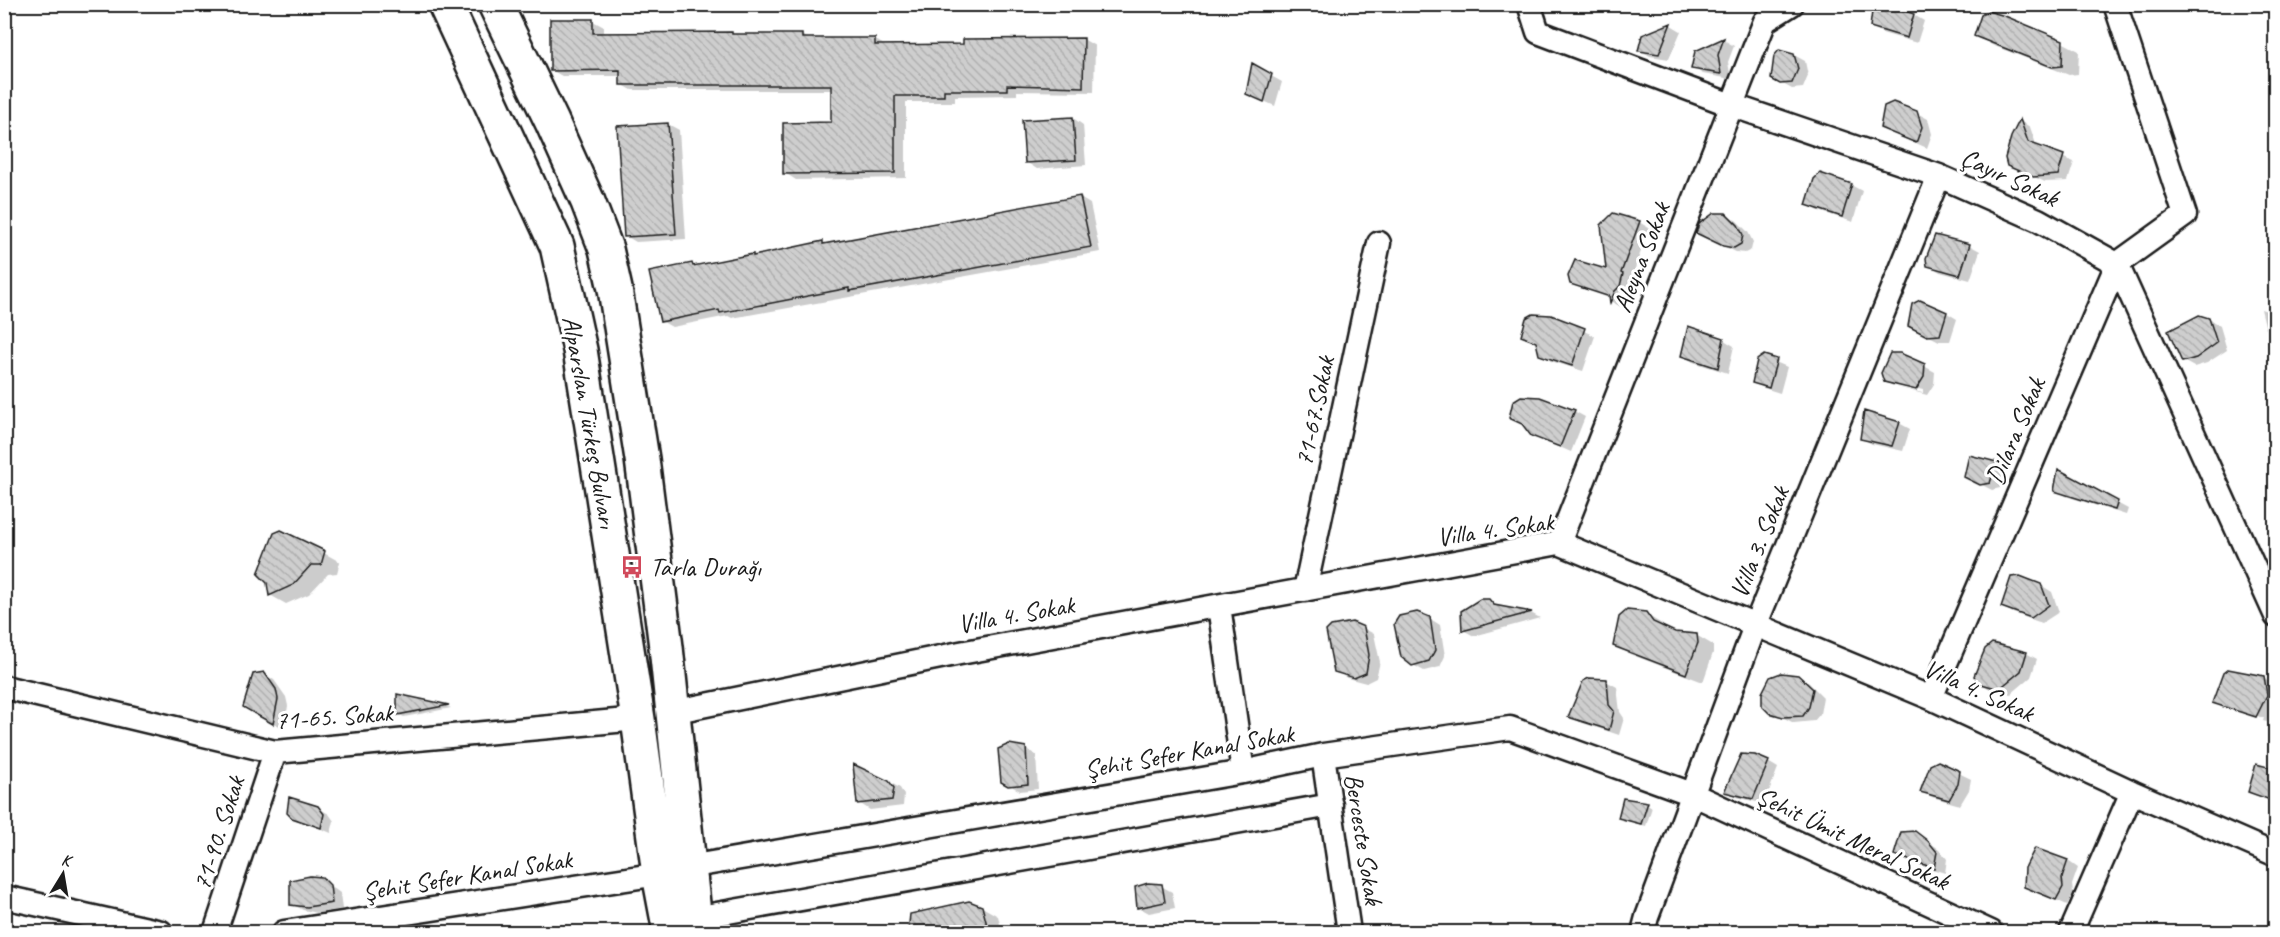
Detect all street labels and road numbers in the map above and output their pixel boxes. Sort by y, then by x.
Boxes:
street label: Çayır Sokak [1956,141,2066,215]
street label: Aleyna Sokak [1605,196,1678,317]
street label: Alparslan Türkeş Bulvarı [555,313,625,532]
street label: 71-67.Sokak [1287,352,1343,469]
street label: Dilara Sokak [1978,371,2054,489]
street label: Villa 3. Sokak [1722,480,1797,603]
street label: Villa 4. Sokak [1435,505,1557,554]
street label: Villa 4. Sokak [956,588,1078,641]
street label: Villa 4. Sokak [1919,652,2040,730]
street label: 71-65. Sokak [274,696,395,737]
street label: Şehit Sefer Kanal Sokak [1082,717,1298,786]
street label: 71-90. Sokak [185,771,253,894]
street label: Berceste Sokak [1337,771,1391,909]
street label: Şehit Ümit Meral Sokak [1751,779,1957,899]
street label: Şehit Sefer Kanal Sokak [360,842,576,908]

